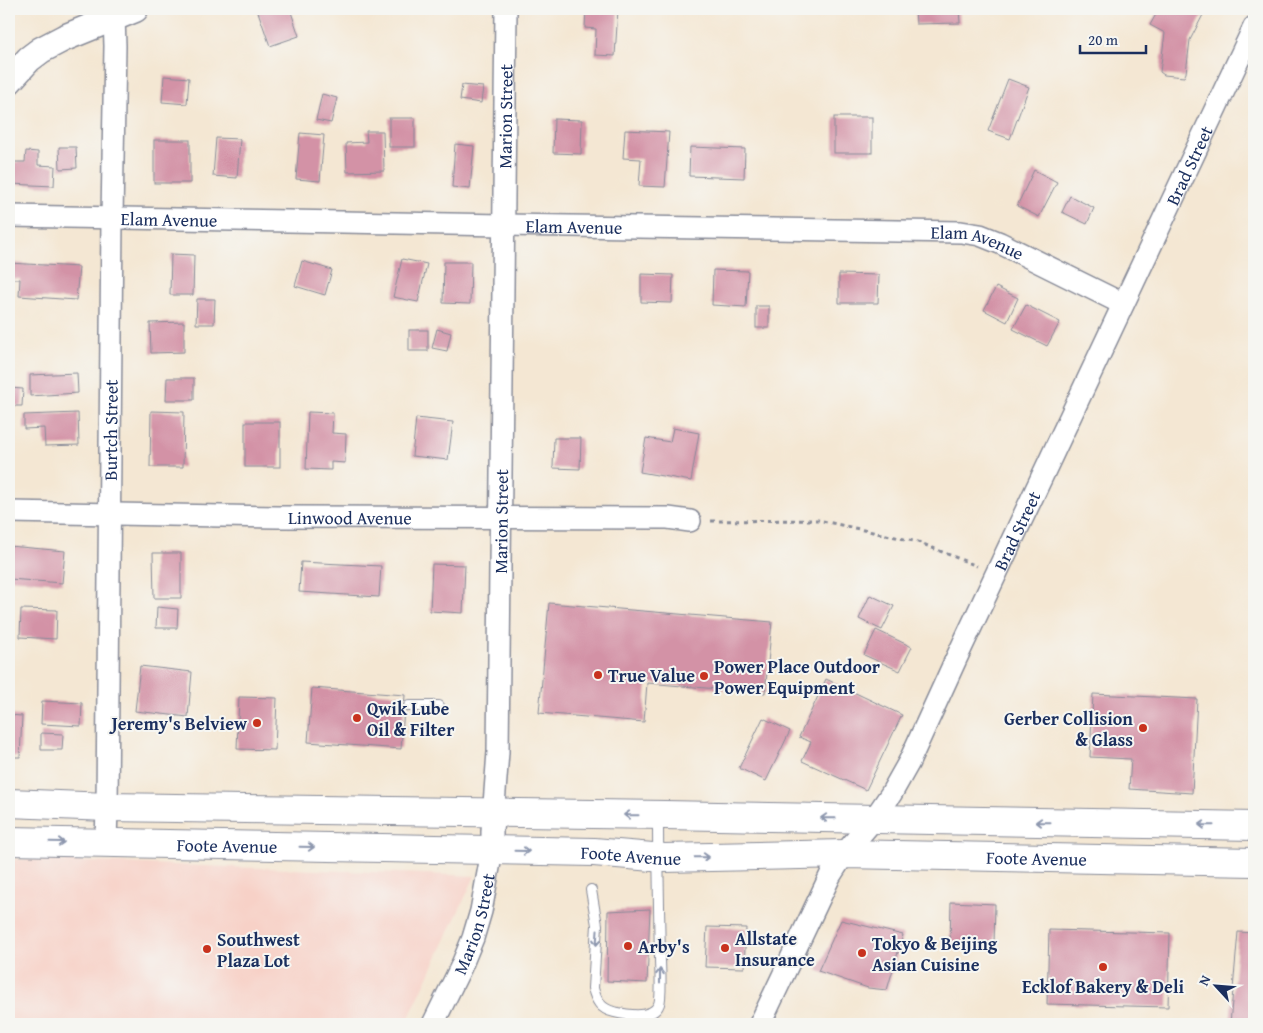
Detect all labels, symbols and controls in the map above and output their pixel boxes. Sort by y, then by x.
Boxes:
scale bar [1080,22,1147,54]
text: 20 m [1088,29,1119,50]
street label: Marion Street [491,63,519,169]
street label: Brad Street [1158,120,1219,209]
street label: Elam Avenue [120,205,218,233]
street label: Elam Avenue [525,212,622,240]
street label: Elam Avenue [930,218,1029,266]
street label: Burtch Street [96,379,124,481]
street label: Marion Street [486,468,515,574]
street label: Brad Street [986,486,1047,575]
street label: Linwood Avenue [288,504,412,531]
place label: Power Place Outdoor Power Equipment [714,653,881,701]
place label: True Value [608,662,695,689]
marker: True Value [592,669,604,681]
marker: Power Place Outdoor Power Equipment [698,670,710,682]
place label: Qwik Lube Oil & Filter [367,695,455,743]
place label: Gerber Collision & Glass [1004,705,1133,753]
place label: Jeremy's Belview [109,710,247,737]
marker: Qwik Lube Oil & Filter [351,712,363,724]
marker: Jeremy's Belview [251,717,263,729]
marker: Gerber Collision & Glass [1137,722,1149,734]
one-way arrow [623,810,639,819]
one-way arrow [820,813,836,823]
one-way arrow [1035,817,1052,827]
one-way arrow [1198,820,1214,830]
street label: Foote Avenue [176,831,278,860]
one-way arrow [49,837,65,847]
street label: Foote Avenue [580,838,681,872]
one-way arrow [299,842,315,852]
street label: Foote Avenue [986,843,1087,872]
one-way arrow [514,846,530,856]
one-way arrow [694,852,710,862]
street label: Marion Street [446,870,501,978]
place label: Allstate Insurance [735,925,815,973]
place label: Southwest Plaza Lot [217,926,300,974]
one-way arrow [592,929,601,945]
place label: Tokyo & Beijing Asian Cuisine [872,930,998,978]
place label: Arby's [638,933,690,960]
marker: Arby's [622,940,634,952]
marker: Allstate Insurance [719,942,731,954]
marker: Southwest Plaza Lot [201,943,213,955]
marker: Tokyo & Beijing Asian Cuisine [856,947,868,959]
north arrow [1190,960,1240,1010]
marker: Ecklof Bakery & Deli [1097,961,1109,973]
one-way arrow [655,968,665,984]
text: N [1193,971,1216,989]
place label: Ecklof Bakery & Deli [1022,973,1184,1000]

